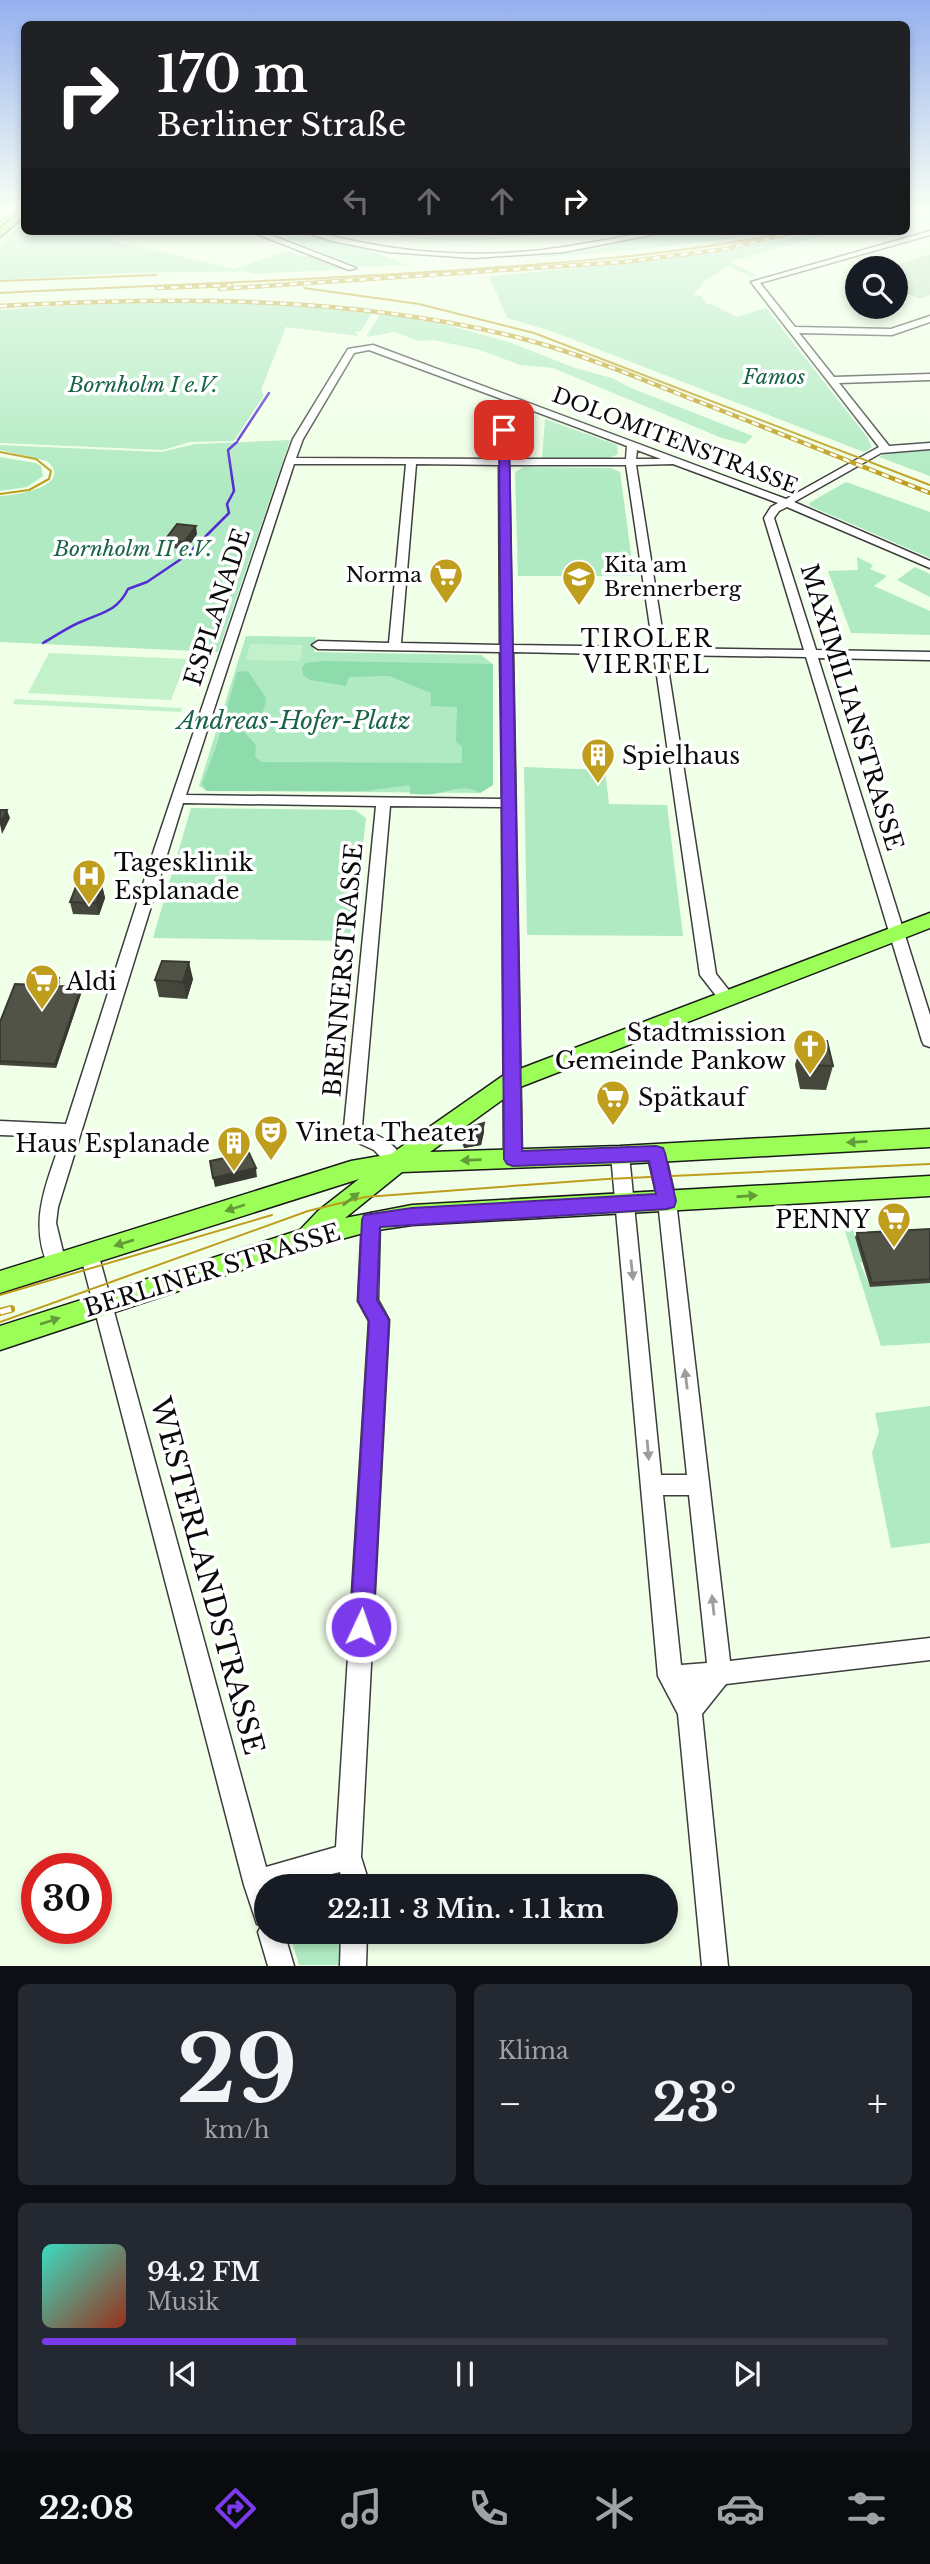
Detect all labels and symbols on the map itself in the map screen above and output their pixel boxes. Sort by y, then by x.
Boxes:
park label: Famos [742,364,805,390]
park label: Bornholm I e.V. [67,372,218,398]
street label: DOLOMITENSTRASSE [549,382,801,500]
pin [474,400,534,460]
street label: ESPLANADE [178,525,256,689]
park label: Bornholm II e.V. [53,536,212,562]
place label: Kita am Brennerberg [604,552,742,602]
supermarket icon: Norma [427,556,465,605]
school or university icon: Kita am Brennerberg [560,558,598,607]
street label: MAXIMILIANSTRASSE [795,560,909,854]
place label: Norma [346,562,422,588]
district label: TIROLER VIERTEL [581,625,713,679]
park label: Andreas-Hofer-Platz [174,706,411,735]
building icon: Spielhaus [579,736,617,785]
place label: Spielhaus [622,741,740,770]
street label: BRENNERSTRASSE [317,842,369,1098]
place label: Tagesklinik Esplanade [114,848,253,905]
hospital icon: Tagesklinik Esplanade [70,857,108,906]
supermarket icon: Aldi [23,962,61,1011]
place label: Aldi [65,967,117,996]
place label: Stadtmission Gemeinde Pankow [555,1018,787,1075]
church icon: Stadtmission Gemeinde Pankow [791,1027,829,1076]
supermarket icon: Spätkauf [594,1078,632,1127]
place label: Spätkauf [638,1083,749,1112]
theatre icon: Vineta Theater [252,1113,290,1162]
place label: Vineta Theater [295,1118,479,1147]
building icon: Haus Esplanade [215,1124,253,1173]
place label: Haus Esplanade [15,1129,210,1158]
one-way arrow [846,1137,868,1148]
one-way arrow [460,1155,482,1166]
one-way arrow [736,1191,758,1202]
one-way arrow [342,1192,360,1207]
supermarket icon: PENNY [875,1200,913,1249]
one-way arrow [224,1203,245,1213]
place label: PENNY [775,1205,870,1234]
street label: BERLINER STRASSE [80,1217,344,1323]
one-way arrow [113,1238,134,1248]
one-way arrow [626,1259,637,1281]
one-way arrow [40,1315,61,1326]
one-way arrow [681,1368,692,1390]
street label: WESTERLANDSTRASSE [142,1393,272,1758]
one-way arrow [643,1439,654,1461]
position arrow [324,1590,398,1664]
one-way arrow [707,1594,718,1616]
speed limit sign: 30 [21,1853,112,1944]

